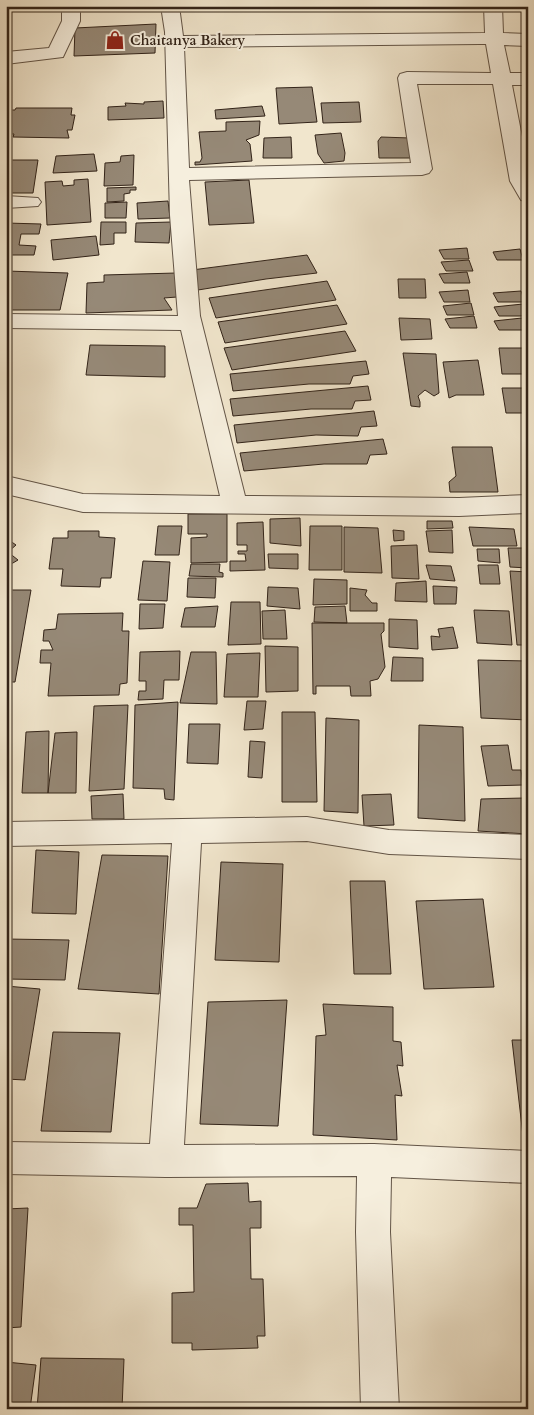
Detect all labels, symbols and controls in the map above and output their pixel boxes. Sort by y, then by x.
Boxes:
shop icon: Chaitanya Bakery [104,29,126,51]
place label: Chaitanya Bakery [130,31,245,50]

